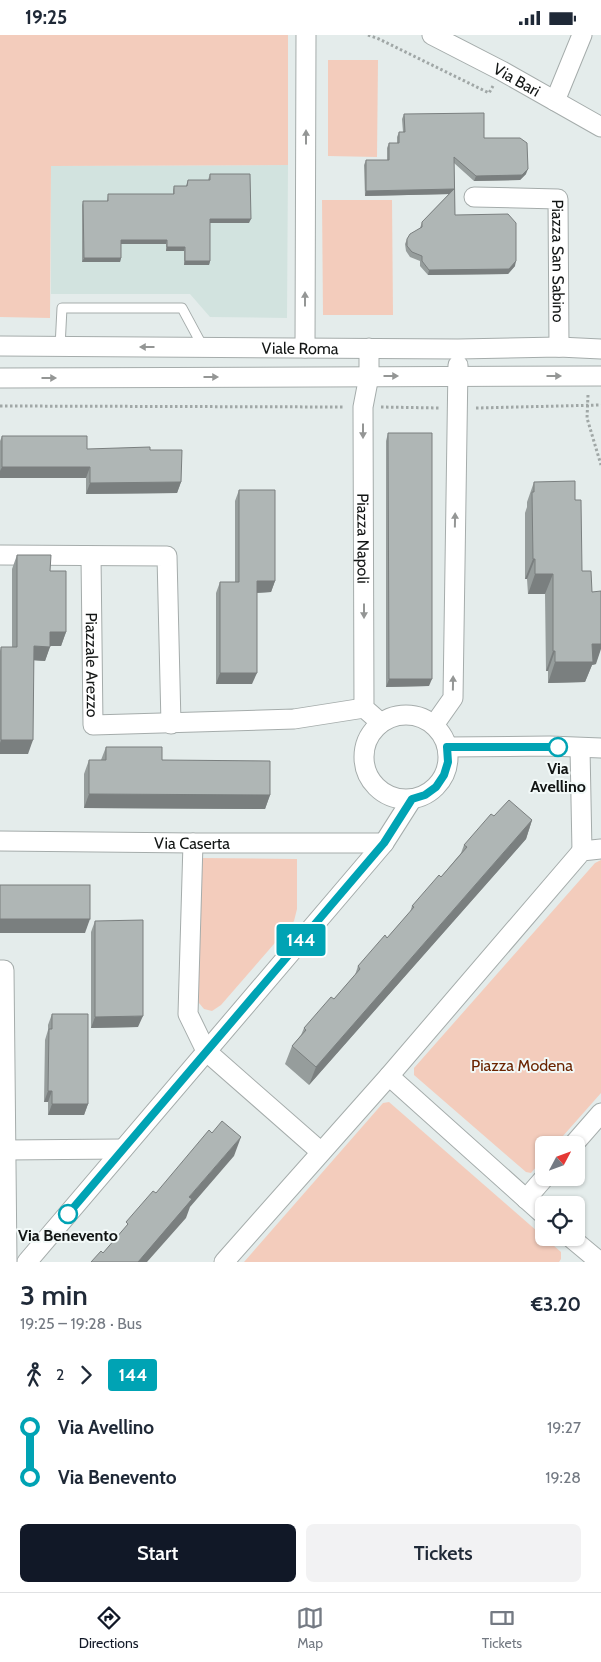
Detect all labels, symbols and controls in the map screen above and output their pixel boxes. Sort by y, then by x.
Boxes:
text: 19:25 [25,6,67,29]
street label: Via Bari [490,59,544,101]
one-way arrow [302,128,310,144]
street label: Piazza San Sabino [548,199,568,323]
one-way arrow [301,291,309,307]
street label: Viale Roma [261,339,339,358]
one-way arrow [138,343,154,351]
one-way arrow [383,372,399,380]
one-way arrow [546,372,562,380]
one-way arrow [203,373,219,381]
one-way arrow [41,374,57,382]
one-way arrow [359,424,367,440]
street label: Piazza Napoli [353,493,373,584]
one-way arrow [452,512,460,528]
one-way arrow [360,604,368,620]
street label: Piazzale Arezzo [82,612,102,718]
one-way arrow [449,674,457,690]
marker: Via Avellino [548,737,568,757]
place label: Via Avellino [530,759,586,796]
street label: Via Caserta [154,834,230,853]
line badge: 144 [272,924,330,956]
text: 144 [287,929,316,951]
park label: Piazza Modena [471,1056,573,1075]
north arrow [535,1136,585,1186]
map controls [535,1136,585,1246]
button: locate [535,1196,585,1246]
marker: Via Benevento [58,1204,78,1224]
place label: Via Benevento [18,1226,118,1245]
text: 3 min [20,1278,88,1312]
text: €3.20 [531,1293,581,1316]
text: 19:25 – 19:28 · Bus [20,1314,142,1333]
icon: walk [20,1361,48,1389]
icon: forward [72,1361,100,1389]
text: 144 [118,1364,147,1386]
text: 2 [56,1365,64,1384]
text: Via Avellino [58,1416,154,1439]
text: 19:27 [547,1418,581,1437]
text: Via Benevento [58,1466,177,1489]
text: 19:28 [545,1468,581,1487]
button: Start [20,1524,296,1582]
button: Tickets [306,1524,581,1582]
tab: Directions [79,1604,139,1652]
tab: Map [296,1604,324,1652]
tab: Tickets [482,1604,522,1652]

